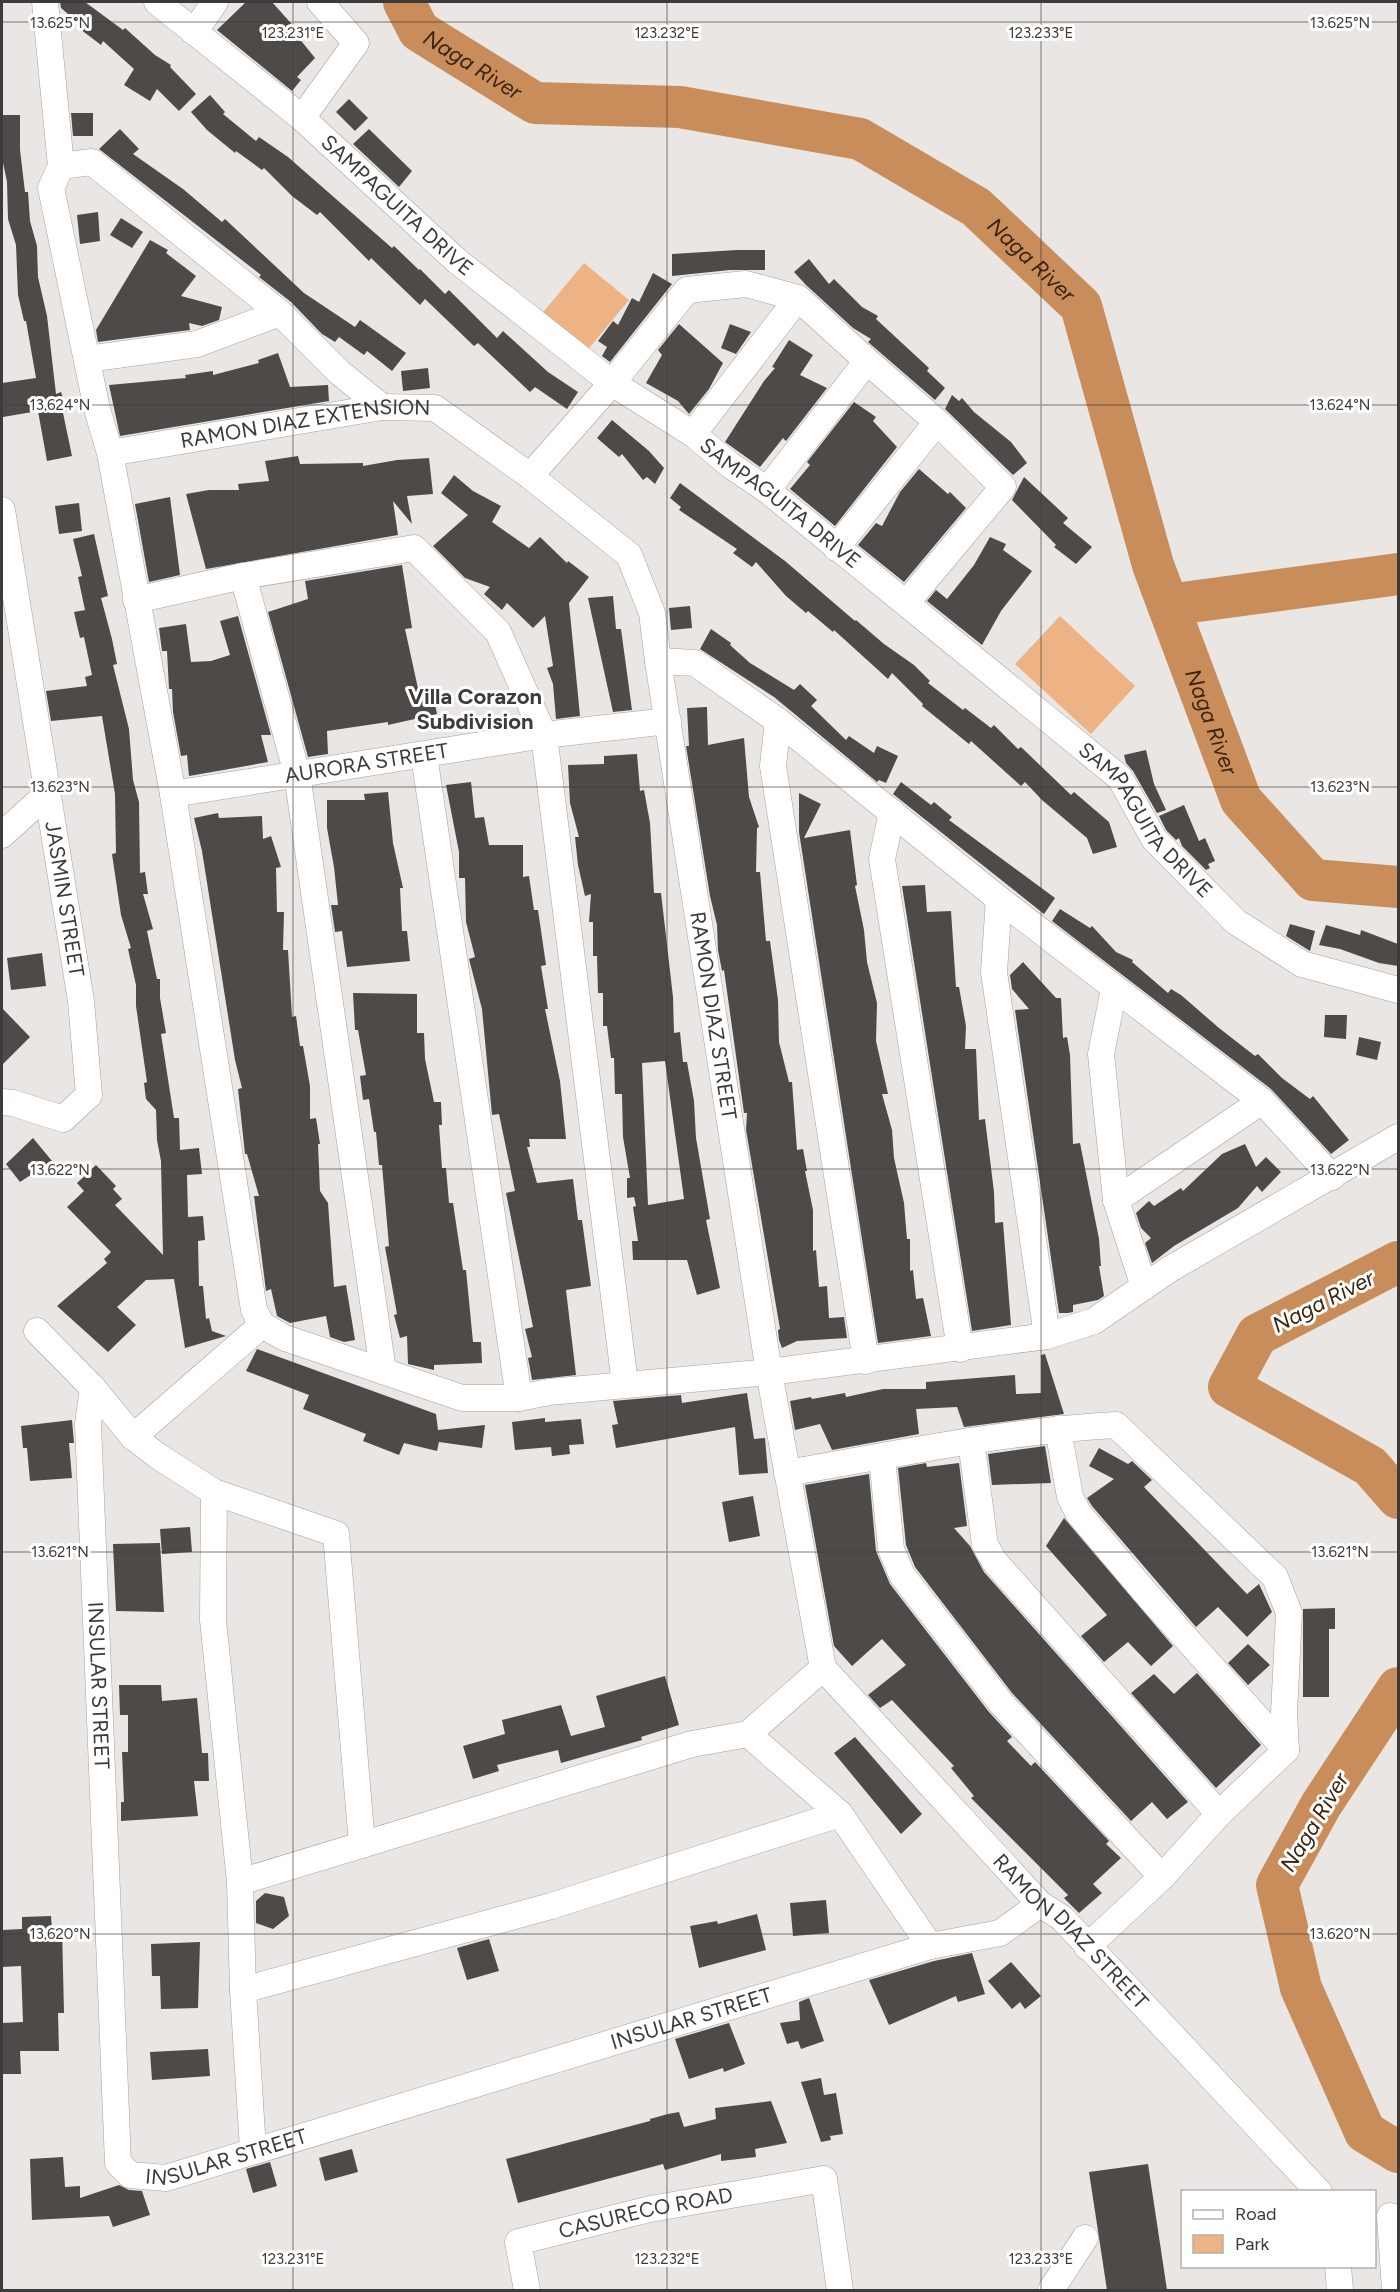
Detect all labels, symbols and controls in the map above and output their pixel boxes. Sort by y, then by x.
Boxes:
text: 13.625°N [30,14,90,32]
text: 13.625°N [1310,14,1370,32]
text: 123.231°E [261,24,325,42]
water label: Naga River [418,24,528,106]
text: 123.232°E [634,24,700,42]
text: 123.233°E [1009,24,1073,42]
street label: SAMPAGUITA DRIVE [316,129,478,281]
water label: Naga River [982,212,1082,309]
street label: RAMON DIAZ EXTENSION [178,394,431,453]
text: 13.624°N [30,396,90,414]
text: 13.624°N [1310,396,1370,414]
street label: SAMPAGUITA DRIVE [695,432,866,573]
water label: Naga River [1179,665,1244,780]
district label: Villa Corazon Subdivision [408,683,542,735]
street label: AURORA STREET [283,737,450,788]
street label: SAMPAGUITA DRIVE [1074,737,1218,903]
text: 13.623°N [30,778,90,796]
text: 13.623°N [1310,778,1370,796]
street label: JASMIN STREET [40,819,90,979]
street label: RAMON DIAZ STREET [685,910,742,1122]
text: 13.622°N [30,1161,90,1179]
text: 13.622°N [1310,1161,1370,1179]
water label: Naga River [1268,1264,1380,1339]
text: 13.621°N [31,1543,89,1561]
text: 13.621°N [1311,1543,1369,1561]
street label: INSULAR STREET [83,1601,115,1770]
water label: Naga River [1274,1767,1355,1877]
street label: RAMON DIAZ STREET [988,1848,1154,2014]
text: 13.620°N [29,1925,91,1943]
text: 13.620°N [1309,1925,1371,1943]
street label: INSULAR STREET [607,1982,775,2054]
street label: INSULAR STREET [144,2123,310,2190]
street label: CASURECO ROAD [556,2182,735,2243]
legend [1181,2190,1376,2268]
text: Road [1235,2203,1276,2225]
text: Park [1235,2233,1270,2255]
text: 123.231°E [261,2250,325,2268]
text: 123.232°E [634,2250,700,2268]
text: 123.233°E [1009,2250,1073,2268]

